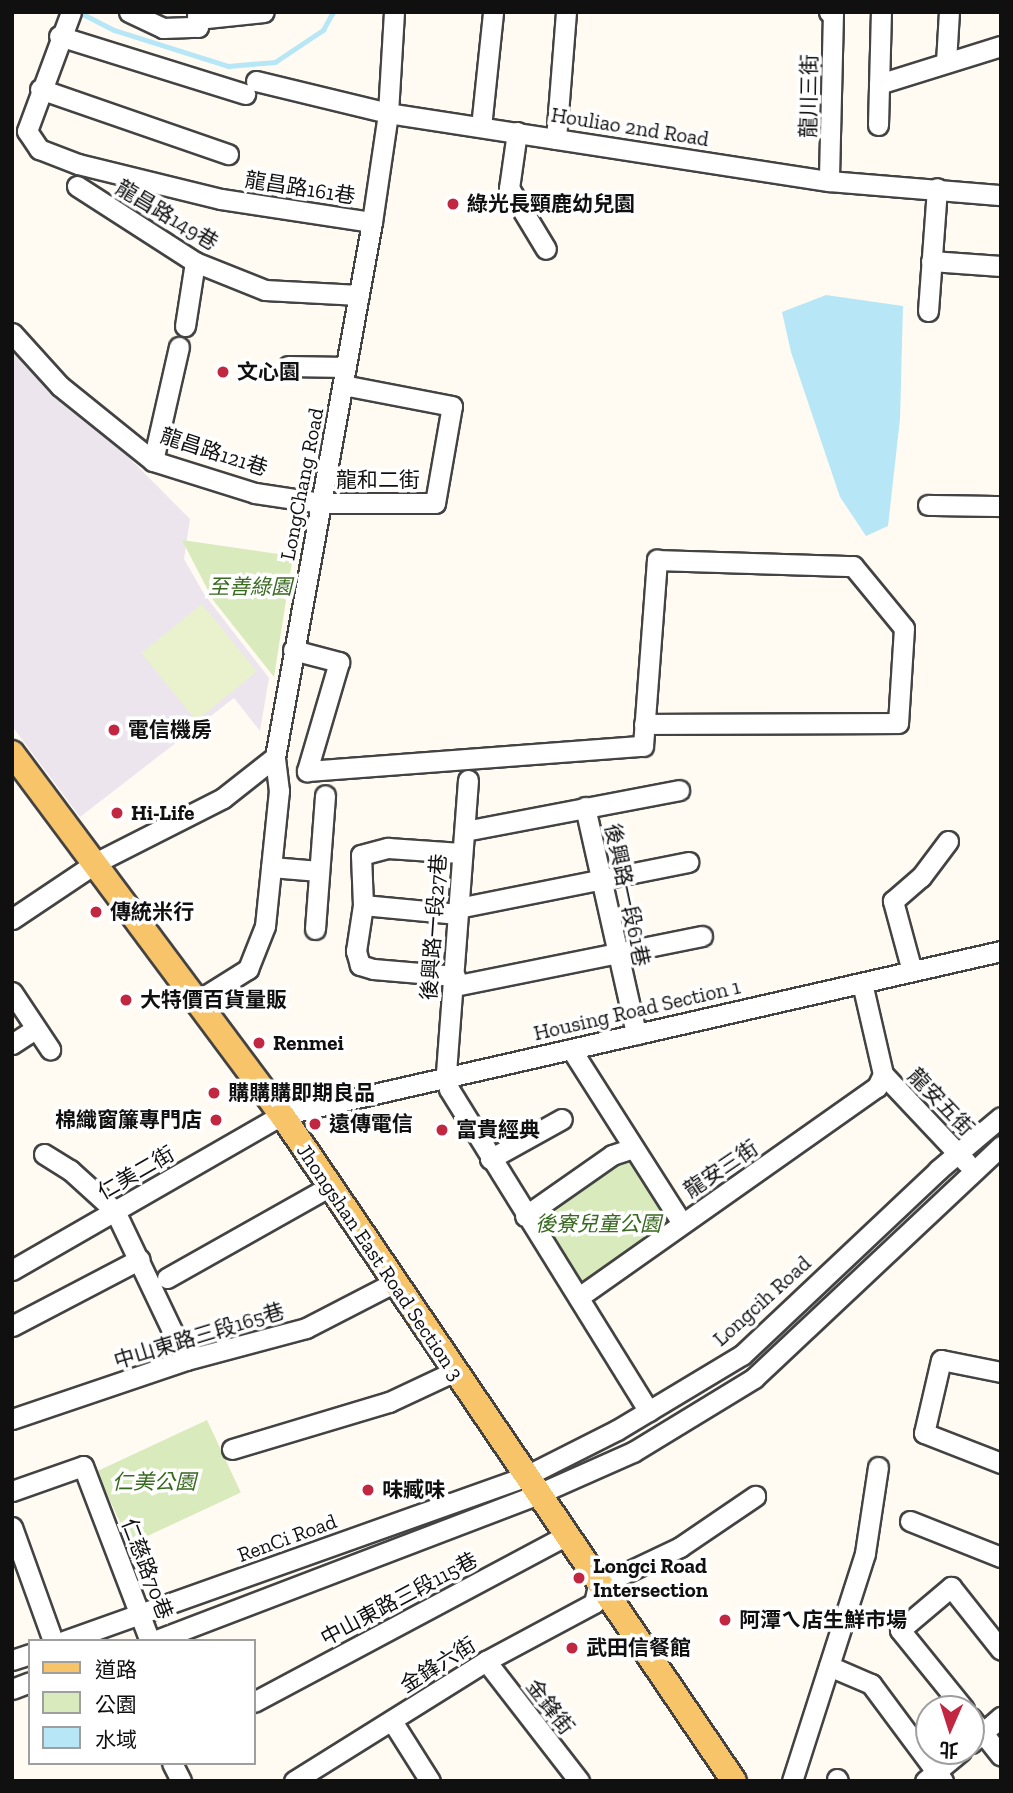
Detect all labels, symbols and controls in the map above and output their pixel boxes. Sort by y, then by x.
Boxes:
street label: 龍川三街 [796,54,822,138]
street label: Houliao 2nd Road [549,102,711,152]
street label: 龍昌路161巷 [243,167,357,209]
street label: 龍昌路149巷 [111,175,223,255]
place label: 綠光長頸鹿幼兒園 [467,191,635,217]
marker: 綠光長頸鹿幼兒園 [445,196,461,212]
place label: 文心園 [237,359,300,385]
marker: 文心園 [215,364,231,380]
street label: LongChang Road [275,406,329,562]
street label: 龍昌路121巷 [157,423,271,481]
street label: 龍和二街 [336,467,420,493]
park label: 至善綠園 [208,574,292,600]
place label: 電信機房 [128,717,212,743]
marker: 電信機房 [106,722,122,738]
place label: Hi-Life [131,800,194,826]
marker: Hi-Life [109,805,125,821]
street label: 後興路一段61巷 [600,821,654,969]
street label: 後興路一段27巷 [416,853,452,1001]
place label: 傳統米行 [110,899,194,925]
marker: 傳統米行 [88,904,104,920]
street label: Housing Road Section 1 [531,974,743,1046]
place label: 大特價百貨量販 [140,987,287,1013]
marker: 大特價百貨量販 [118,992,134,1008]
place label: Renmei [273,1030,344,1056]
marker: Renmei [251,1035,267,1051]
street label: 龍安五街 [903,1063,979,1141]
place label: 購購購即期良品 [228,1080,375,1106]
marker: 購購購即期良品 [206,1085,222,1101]
place label: 棉織窗簾專門店 [55,1107,202,1133]
place label: 遠傳電信 [329,1111,413,1137]
marker: 棉織窗簾專門店 [208,1112,224,1128]
marker: 遠傳電信 [307,1116,323,1132]
place label: 富貴經典 [456,1117,540,1143]
marker: 富貴經典 [434,1122,450,1138]
street label: 龍安三街 [679,1135,763,1203]
street label: Jhongshan East Road Section 3 [291,1139,469,1385]
street label: 仁美二街 [93,1141,179,1205]
park label: 後寮兒童公園 [535,1211,661,1237]
street label: Longcih Road [708,1250,816,1352]
street label: 中山東路三段165巷 [111,1298,287,1374]
park label: 仁美公園 [112,1469,196,1495]
place label: 味臧味 [382,1477,445,1503]
marker: 味臧味 [360,1482,376,1498]
street label: RenCi Road [234,1508,340,1568]
street label: 仁慈路70巷 [116,1515,178,1623]
street label: 中山東路三段115巷 [316,1547,482,1651]
place label: Longci Road Intersection [593,1553,708,1603]
marker: Longci Road Intersection [571,1570,587,1586]
place label: 阿潭ㄟ店生鮮市場 [739,1607,907,1633]
marker: 阿潭ㄟ店生鮮市場 [717,1612,733,1628]
street label: 金鋒六街 [396,1632,480,1698]
place label: 武田信餐館 [586,1635,691,1661]
legend [28,1639,256,1765]
marker: 武田信餐館 [564,1640,580,1656]
text: 道路 [95,1657,137,1682]
street label: 金鋒街 [521,1674,579,1740]
text: 公園 [95,1692,137,1717]
north arrow [915,1695,985,1765]
text: 水域 [95,1727,137,1752]
text: 北 [939,1737,959,1761]

